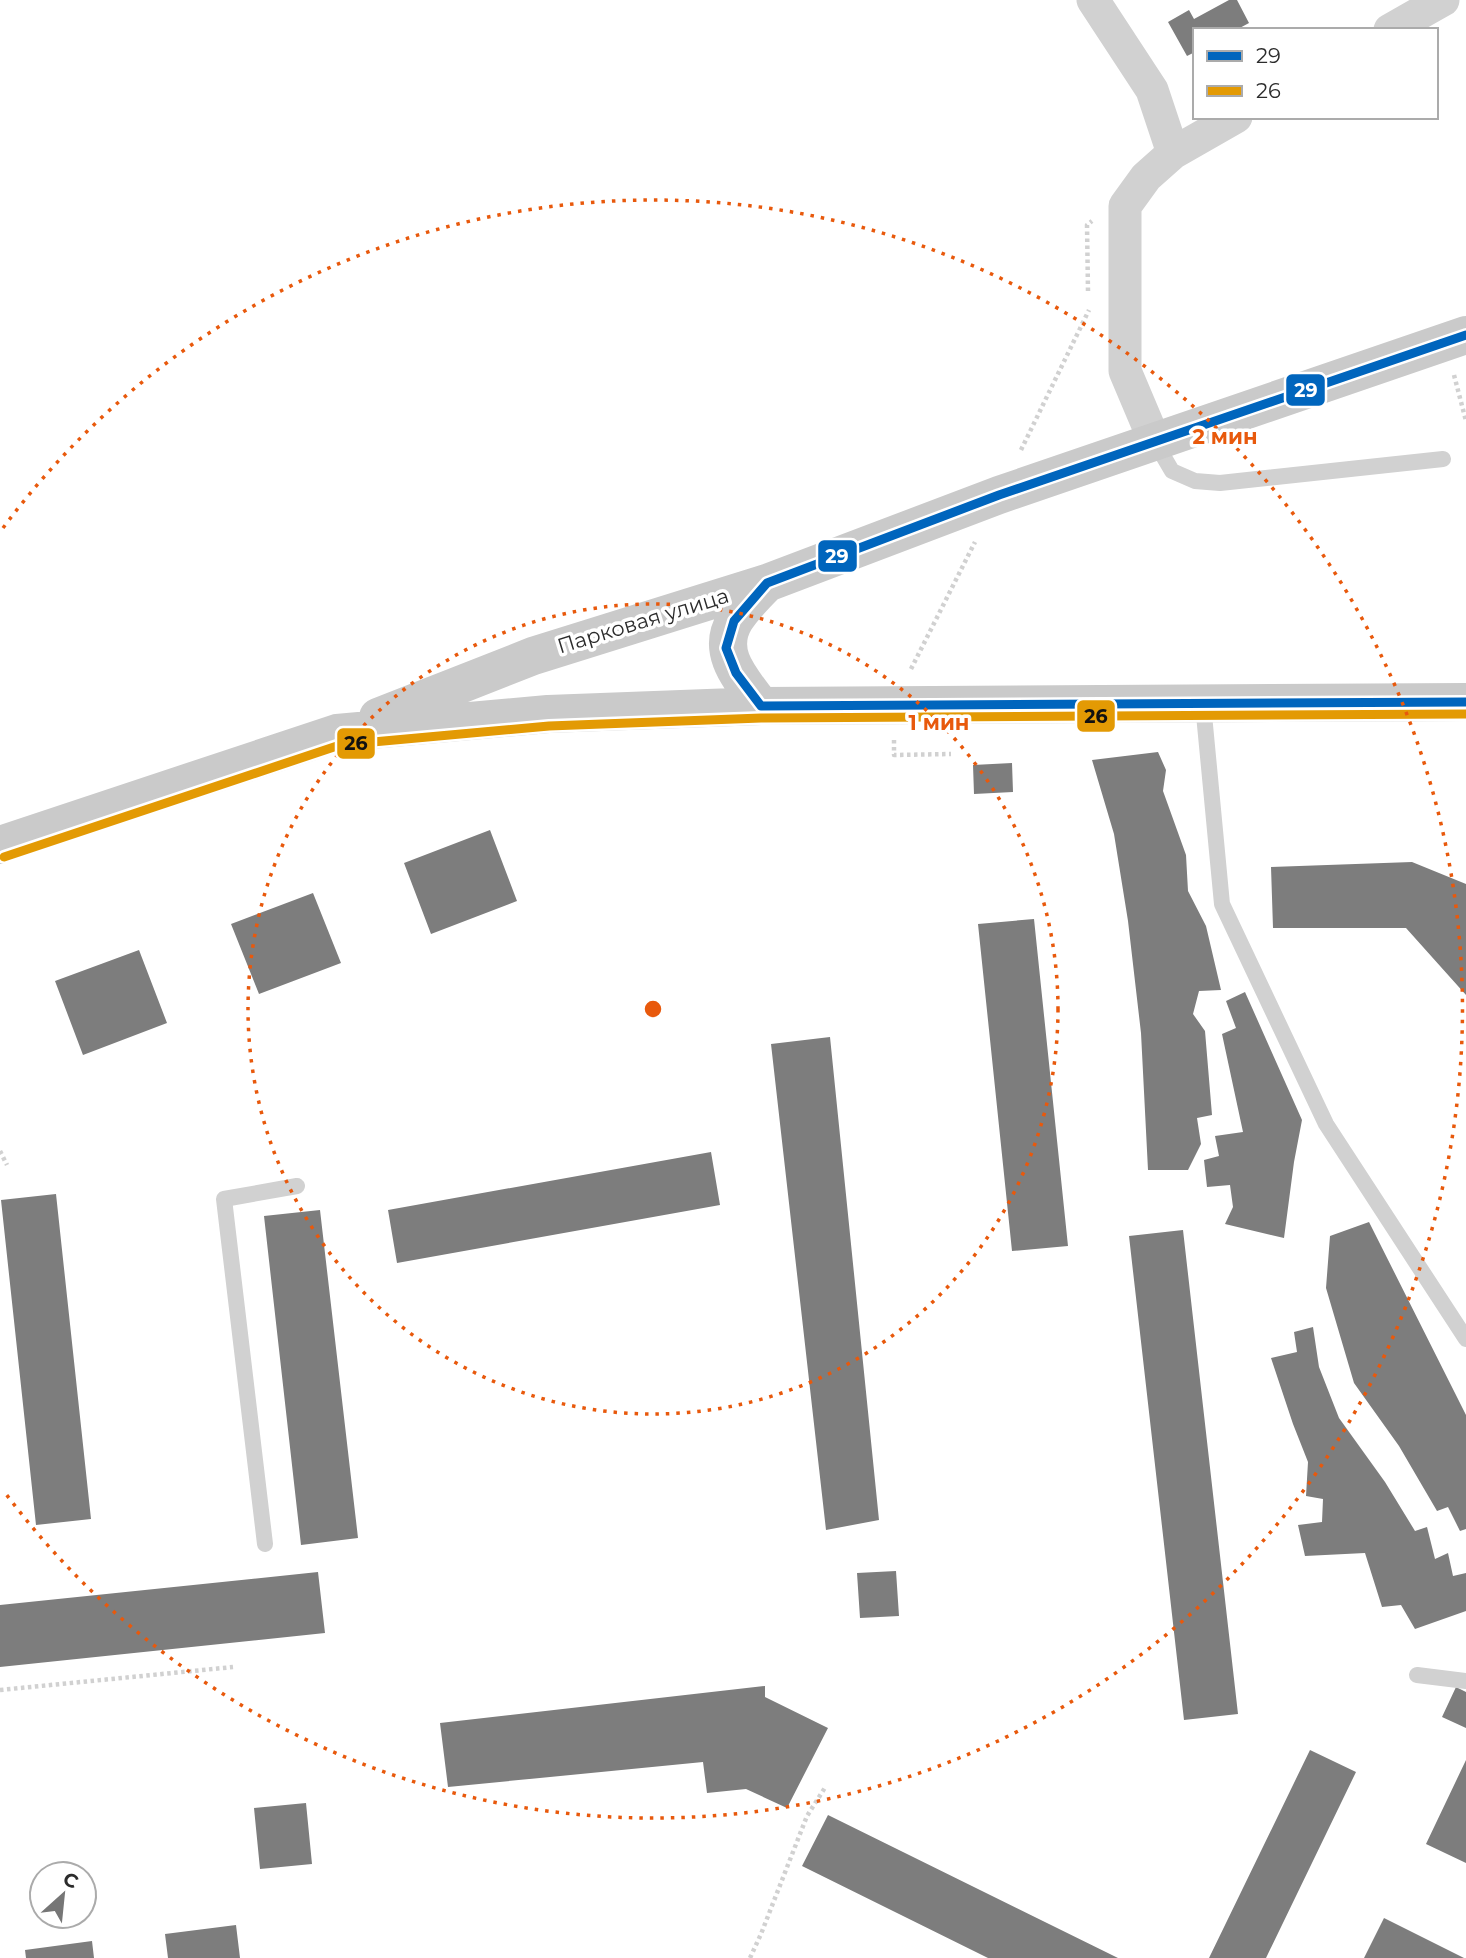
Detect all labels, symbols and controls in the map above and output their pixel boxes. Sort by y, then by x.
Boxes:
legend [1193,28,1438,119]
text: 29 [1256,43,1281,68]
text: 26 [1256,78,1281,103]
line badge: 29 [1285,373,1326,407]
text: 29 [1294,379,1318,402]
text: 2 мин [1193,424,1257,449]
line badge: 29 [817,539,858,573]
text: 29 [825,545,849,568]
street label: Парковая улица [554,583,732,658]
line badge: 26 [1076,699,1116,733]
text: 26 [1084,705,1108,728]
text: 1 мин [909,710,969,735]
line badge: 26 [336,727,376,760]
text: 26 [344,732,368,755]
centre of rings [641,997,665,1021]
north arrow [28,1860,98,1930]
text: С [59,1867,82,1894]

